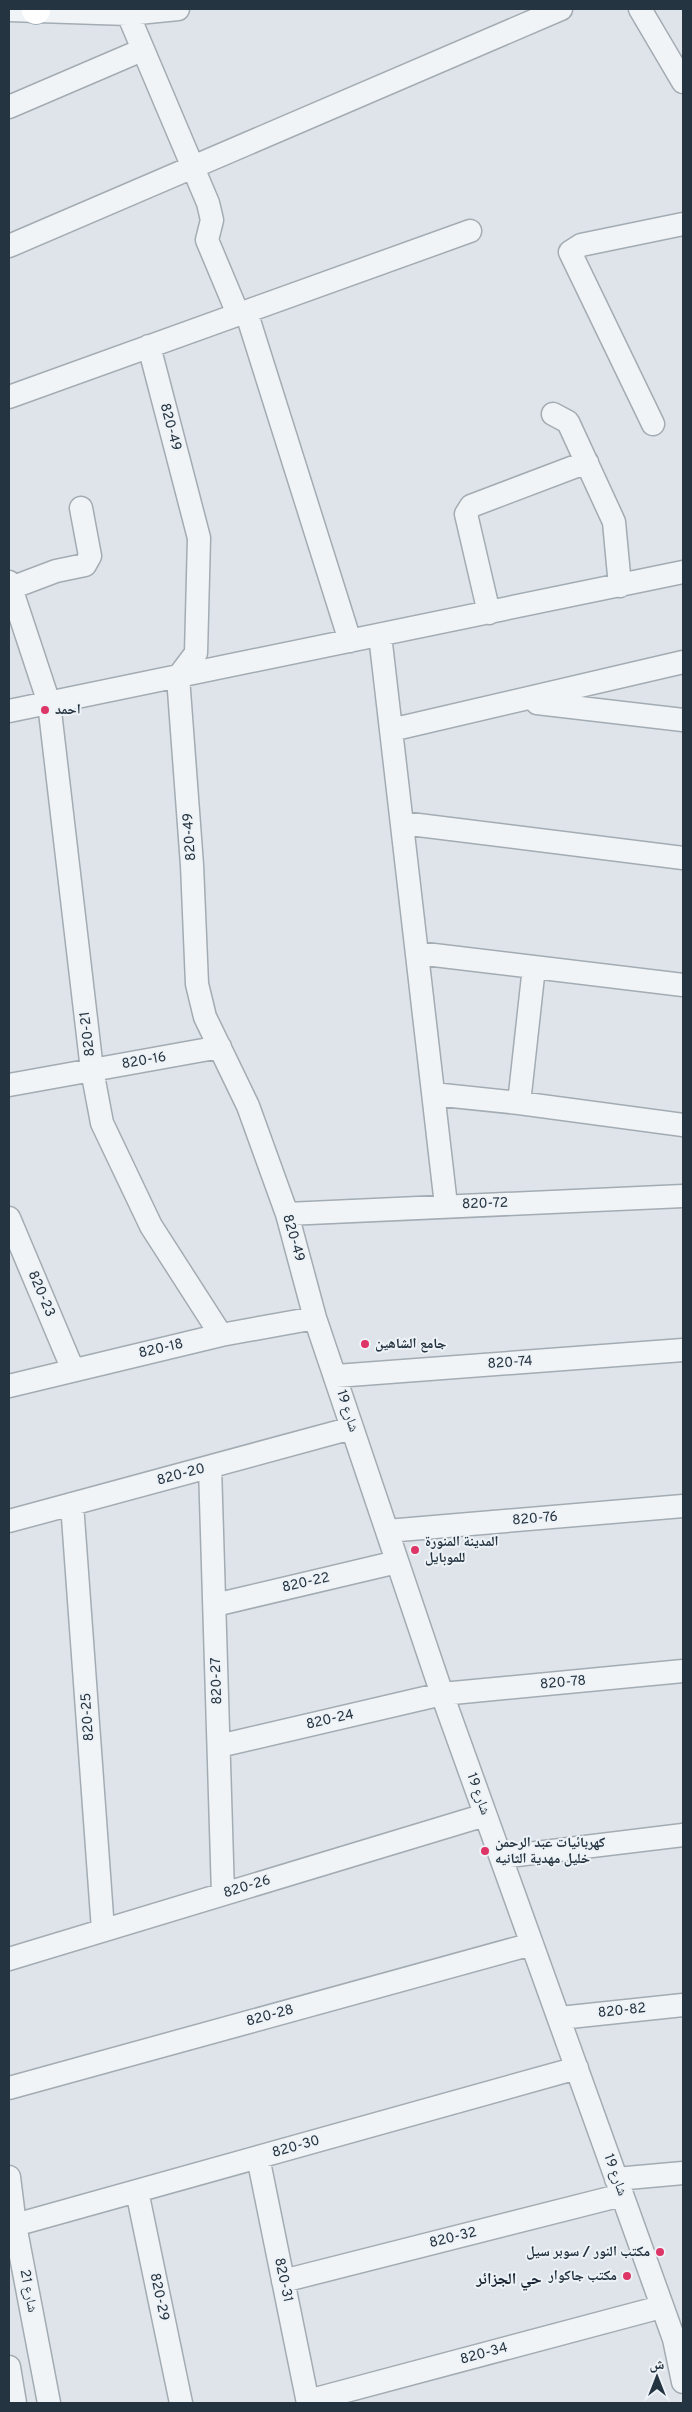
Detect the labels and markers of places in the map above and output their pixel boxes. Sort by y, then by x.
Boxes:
place label: احمد [55,702,81,719]
marker: احمد [39,704,51,716]
place label: جامع الشاهين [375,1336,446,1353]
marker: جامع الشاهين [359,1338,371,1350]
place label: المدينة المنورة للموبايل [425,1534,498,1567]
marker: المدينة المنورة للموبايل [409,1544,421,1556]
place label: كهربائيات عبد الرحمن خليل مهدية الثانيه [495,1835,605,1868]
marker: كهربائيات عبد الرحمن خليل مهدية الثانيه [479,1845,491,1857]
place label: مكتب النور / سوبر سيل [526,2244,650,2261]
marker: مكتب النور / سوبر سيل [654,2246,666,2258]
place label: مكتب جاكوار [547,2268,617,2285]
marker: مكتب جاكوار [621,2270,633,2282]

